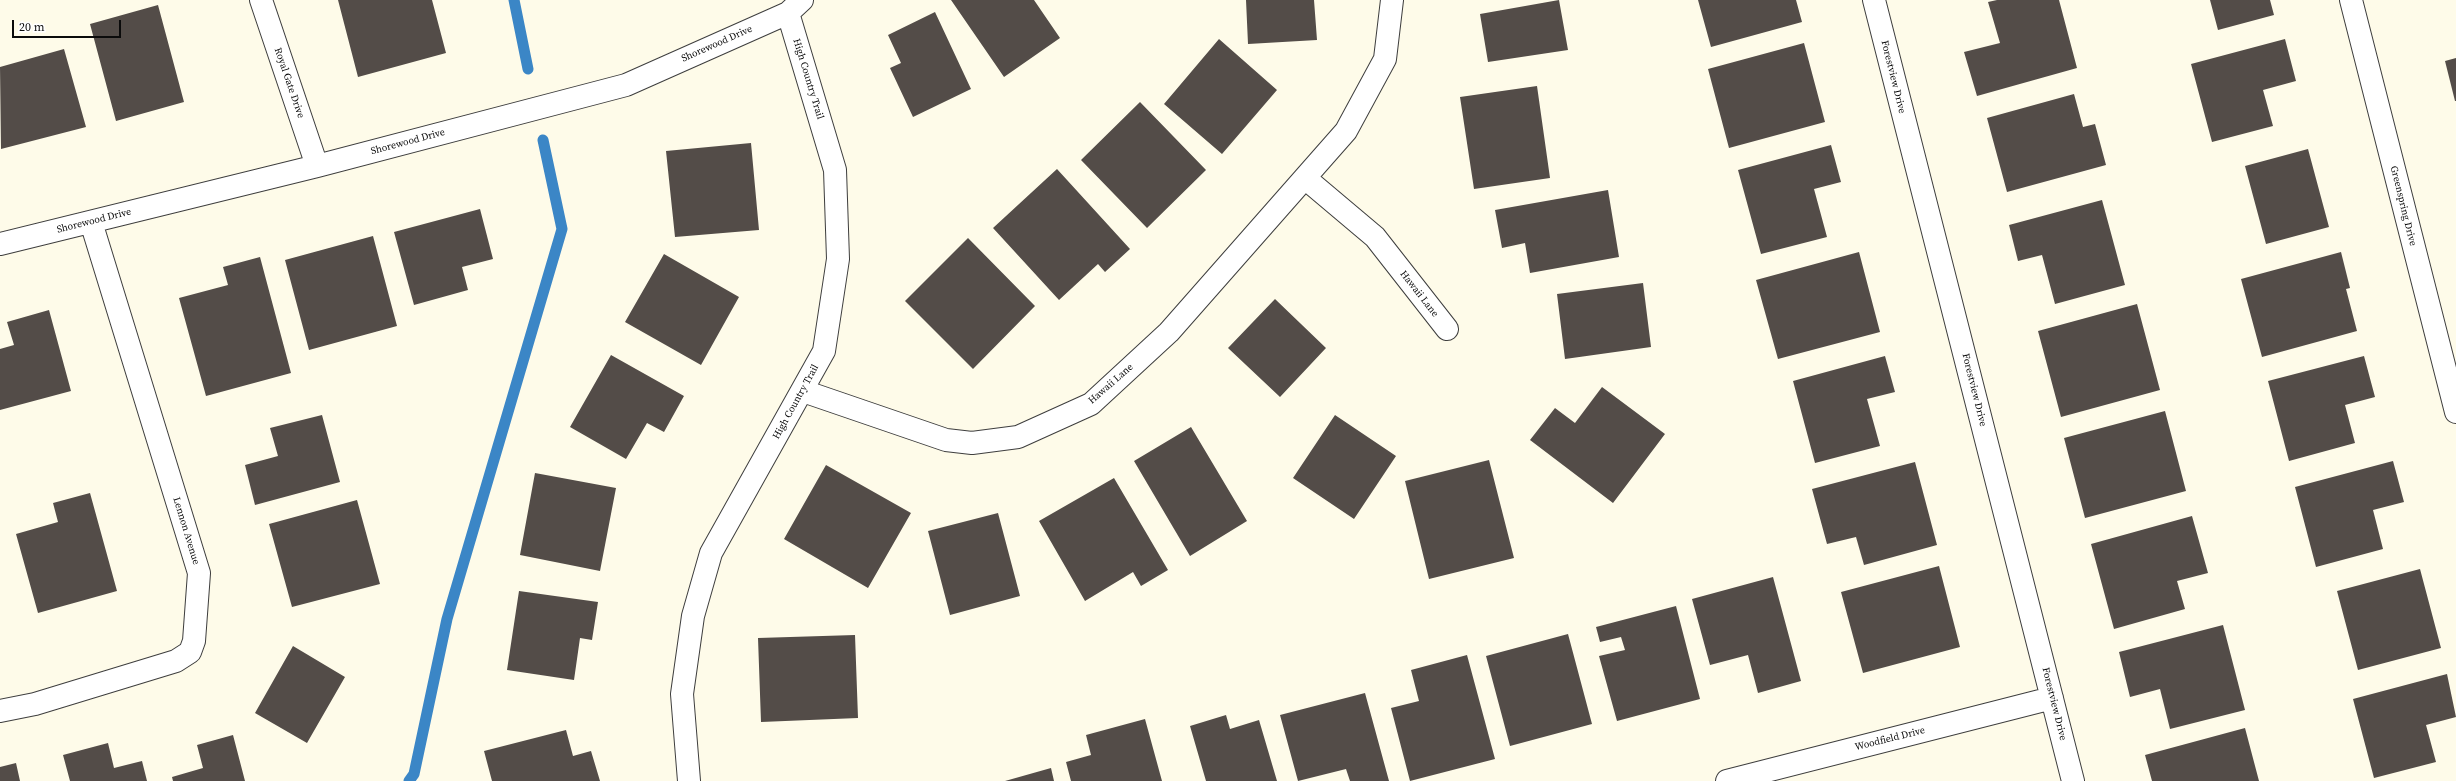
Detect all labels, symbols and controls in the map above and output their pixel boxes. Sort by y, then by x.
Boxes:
scale bar [14,12,123,38]
text: 20 m [19,19,45,35]
street label: Shorewood Drive [680,23,754,65]
street label: High Country Trail [790,37,826,121]
street label: Forestview Drive [1878,39,1908,115]
street label: Royal Gate Drive [271,46,307,120]
street label: Shorewood Drive [370,126,446,158]
street label: Greenspring Drive [2387,165,2419,247]
street label: Shorewood Drive [56,206,132,236]
street label: Hawaii Lane [1397,268,1441,320]
street label: Forestview Drive [1959,352,1989,428]
street label: Hawaii Lane [1086,361,1136,407]
street label: High Country Trail [770,362,822,442]
street label: Lennon Avenue [170,496,202,566]
street label: Forestview Drive [2039,666,2069,742]
street label: Woodfield Drive [1854,725,1926,753]

